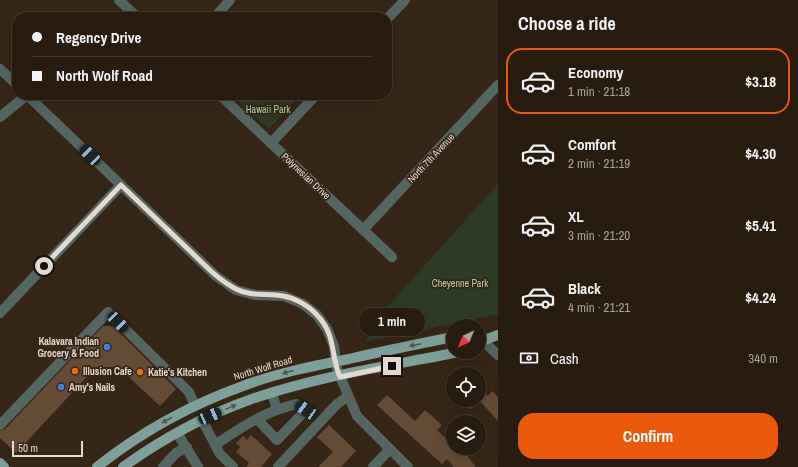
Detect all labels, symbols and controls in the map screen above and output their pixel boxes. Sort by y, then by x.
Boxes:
text: Choose a ride [518,11,616,36]
text: Regency Drive [56,27,141,48]
text: Economy [568,62,623,83]
icon: car [520,63,556,99]
text: North Wolf Road [56,65,153,86]
text: $3.18 [745,71,776,92]
text: 1 min · 21:18 [568,83,630,100]
park label: Hawaii Park [246,103,291,116]
street label: North 7th Avenue [405,130,458,186]
text: Comfort [568,134,616,155]
icon: car [520,135,556,171]
car [77,142,103,168]
text: $4.30 [745,143,776,164]
street label: Polynesian Drive [279,150,334,202]
text: 2 min · 21:19 [568,155,630,172]
text: XL [568,206,584,227]
icon: car [520,207,556,243]
text: $5.41 [745,215,776,236]
text: 3 min · 21:20 [568,227,630,244]
route start [35,257,53,275]
park label: Cheyenne Park [432,277,489,290]
text: Black [568,278,601,299]
icon: car [520,279,556,315]
text: $4.24 [745,287,776,308]
text: 4 min · 21:21 [568,299,630,316]
callout: 1 min [359,308,425,336]
car [105,309,131,335]
text: 1 min [378,313,406,330]
north arrow [446,319,486,359]
map controls [446,319,486,455]
place label: Kalavara Indian Grocery & Food [37,335,99,360]
marker: Kalavara Indian Grocery & Food [102,342,112,352]
one-way arrow [409,342,421,348]
icon: cash [518,347,540,369]
text: Cash [550,348,579,369]
text: 340 m [748,350,778,367]
street label: North Wolf Road [232,353,294,383]
route end [383,357,401,375]
place label: Illusion Cafe [83,365,132,378]
marker: Illusion Cafe [70,366,80,376]
place label: Katie's Kitchen [148,366,207,379]
marker: Katie's Kitchen [135,367,145,377]
button: locate [446,367,486,407]
one-way arrow [281,369,293,375]
place label: Amy's Nails [69,381,116,394]
marker: Amy's Nails [56,382,66,392]
car [293,398,319,422]
one-way arrow [225,404,237,410]
car [197,406,223,426]
button: Confirm [518,413,778,459]
button: layers [446,415,486,455]
one-way arrow [161,417,173,423]
scale bar [12,439,83,458]
text: 50 m [18,441,38,455]

